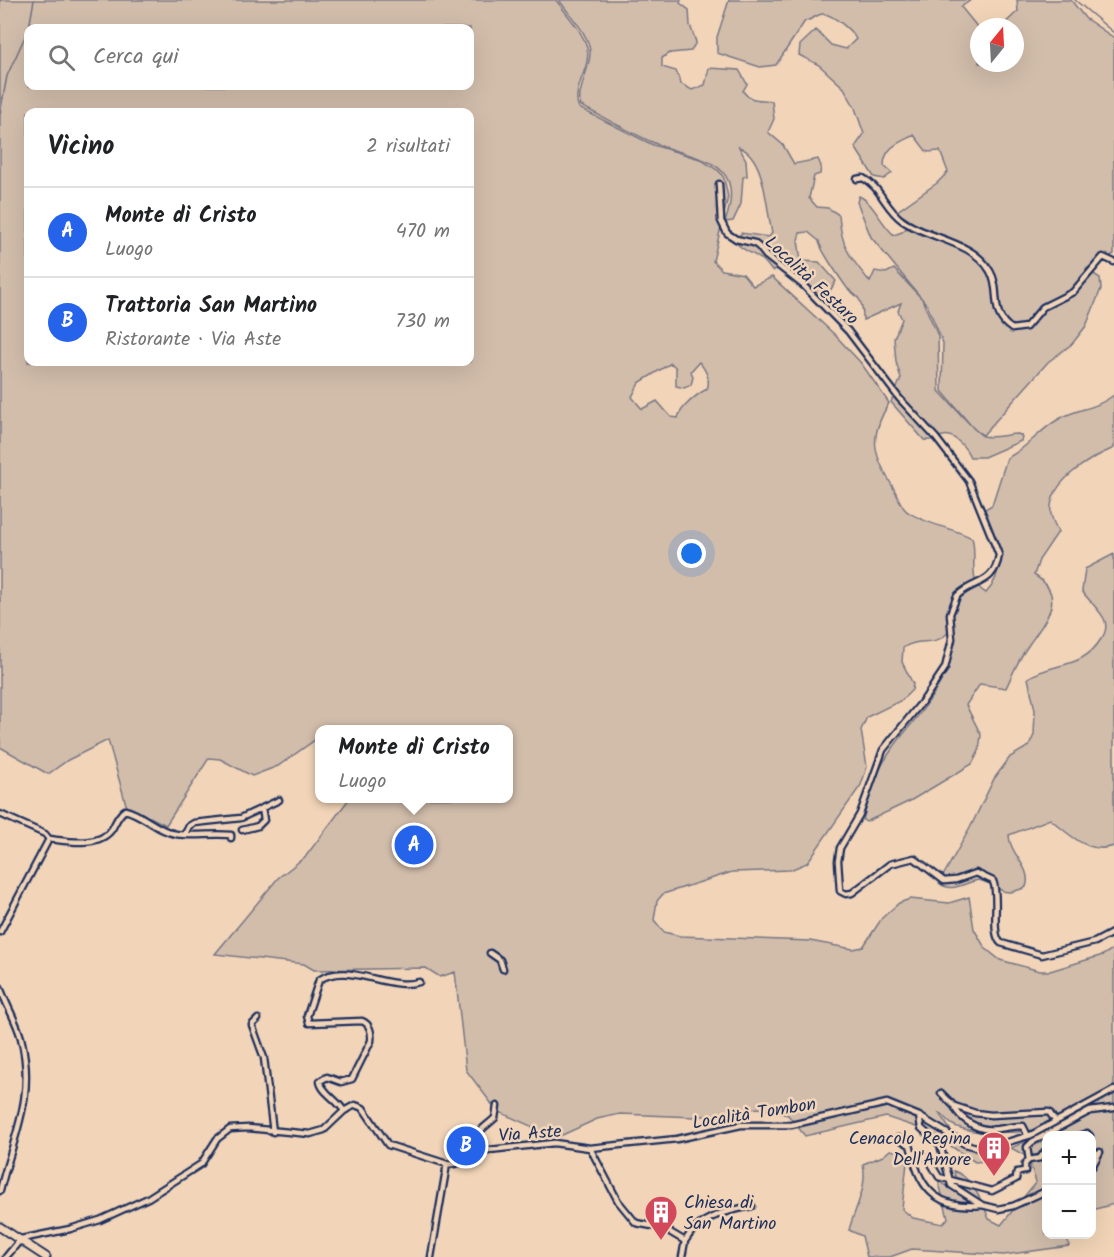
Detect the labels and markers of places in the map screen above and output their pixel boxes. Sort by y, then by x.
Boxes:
pin: A [394,822,434,868]
pin: B [446,1124,486,1168]
place label: Cenacolo Regina Dell'Amore [849,1125,971,1175]
building icon: Cenacolo Regina Dell'Amore [976,1130,1012,1177]
place label: Chiesa di San Martino [684,1189,776,1239]
building icon: Chiesa di San Martino [643,1194,679,1241]

